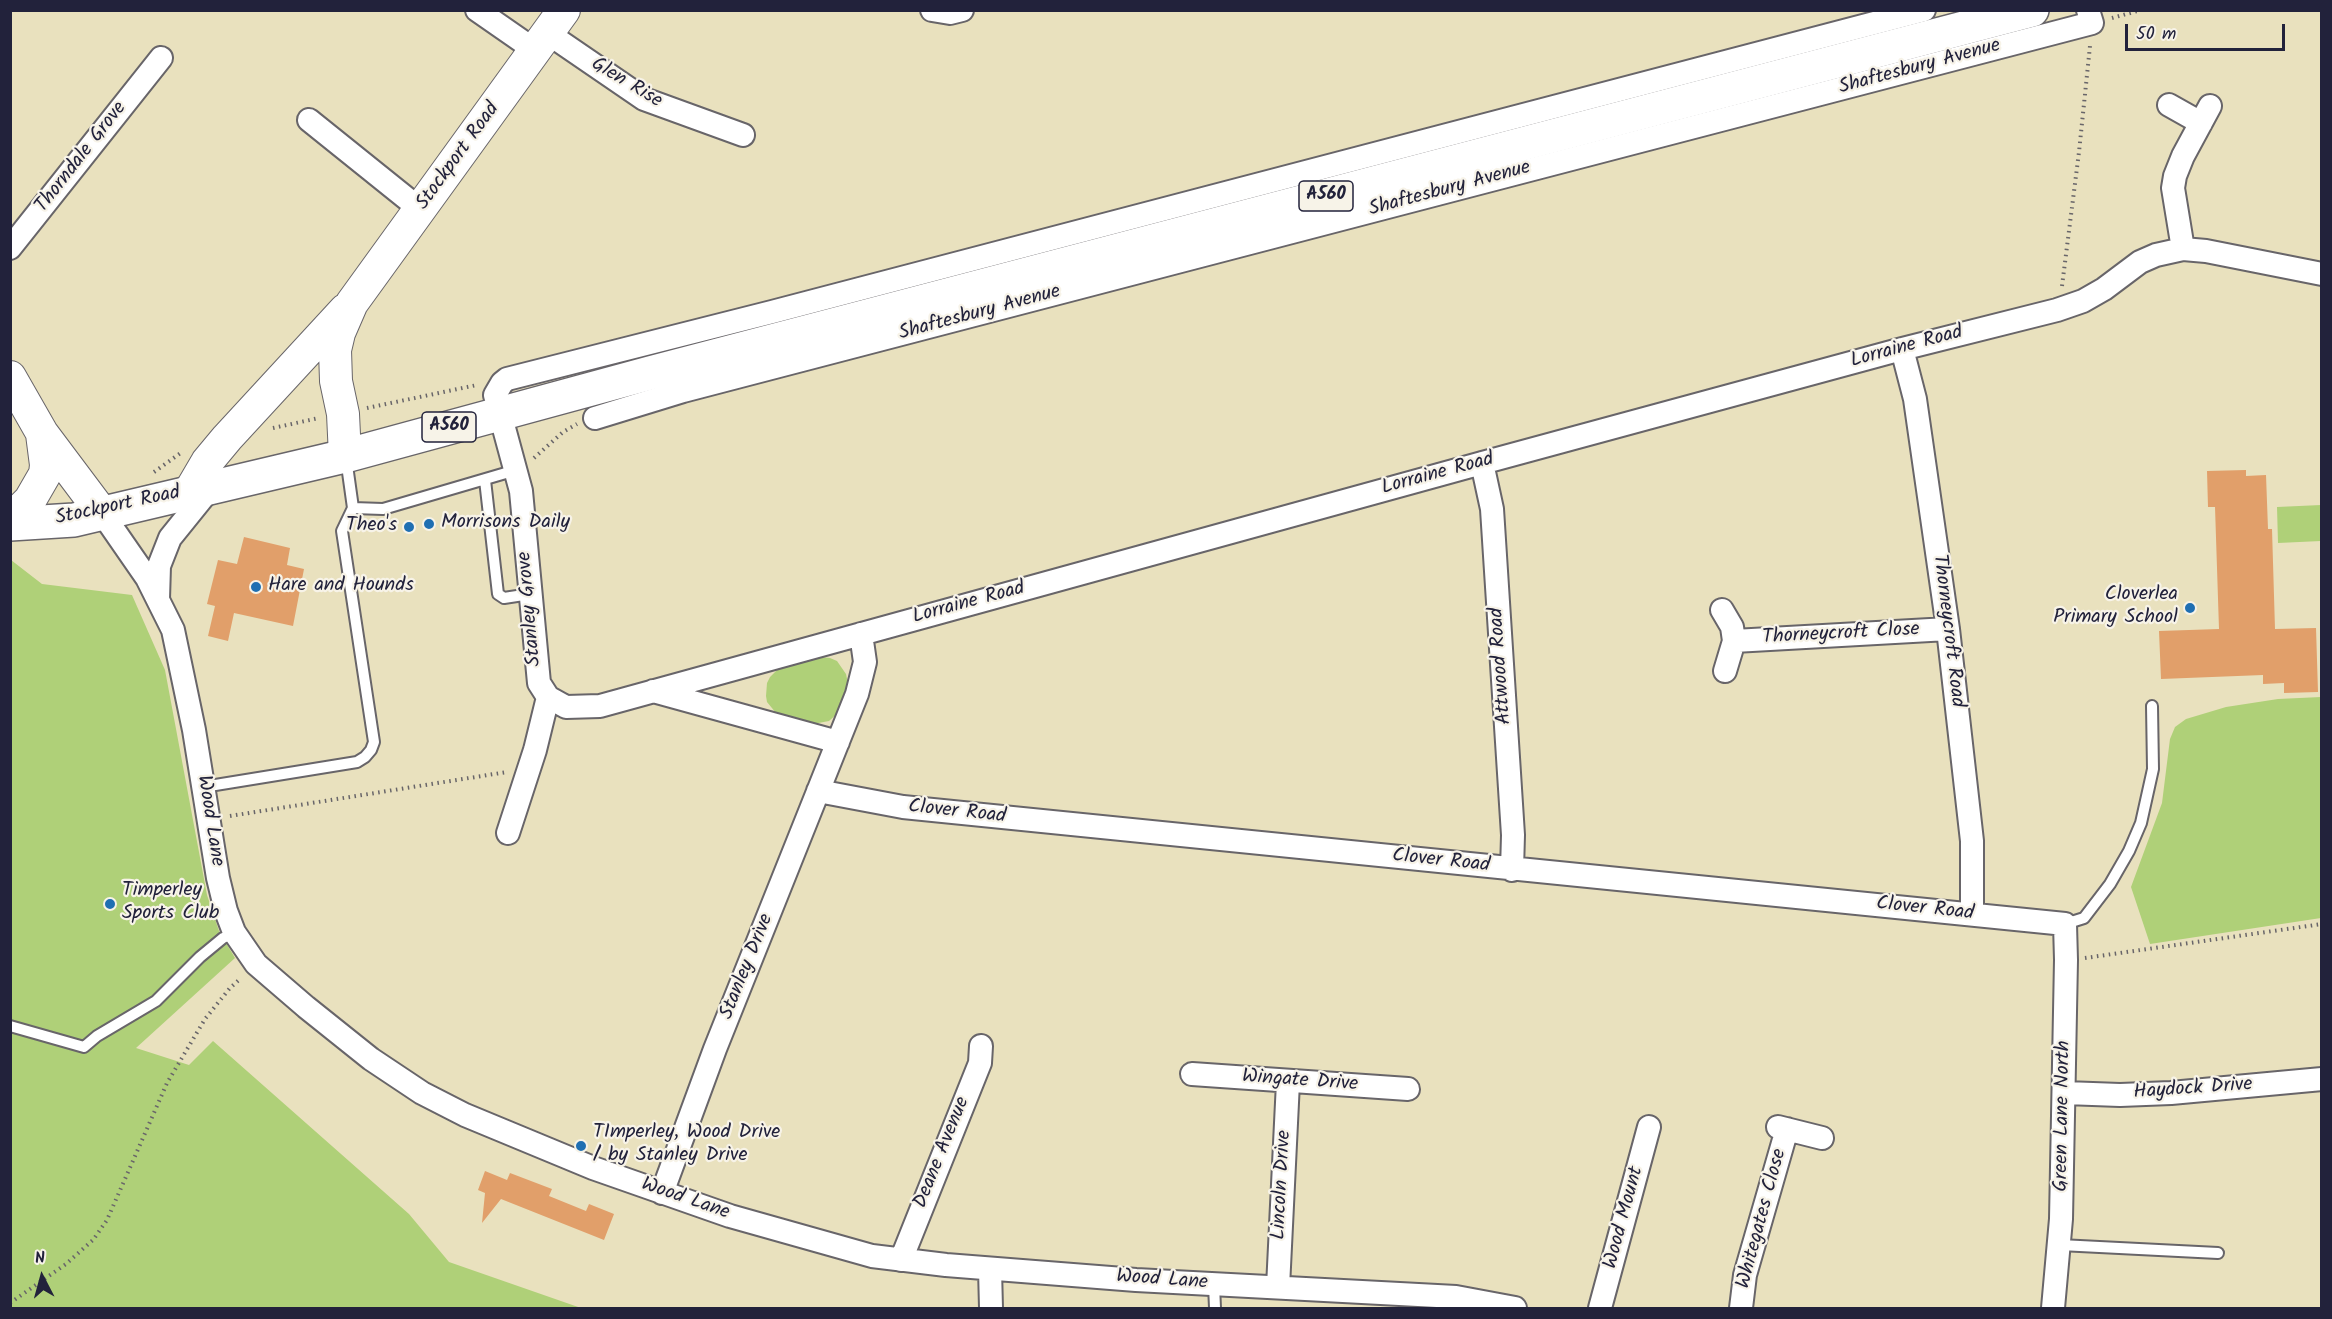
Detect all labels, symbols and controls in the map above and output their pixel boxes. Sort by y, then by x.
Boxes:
scale bar [2128,12,2288,50]
text: 50 m [2136,20,2176,49]
street label: Shaftesbury Avenue [1836,35,2004,101]
street label: Glen Rise [586,53,666,115]
street label: Thorndale Grove [31,98,133,218]
street label: Stockport Road [412,99,506,215]
street label: Shaftesbury Avenue [1366,157,1534,223]
road number: A560 [1299,181,1353,211]
street label: Shaftesbury Avenue [896,281,1064,347]
street label: Lorraine Road [1848,322,1966,374]
road number: A560 [422,412,476,442]
street label: Lorraine Road [1379,449,1497,501]
street label: Stockport Road [53,482,183,532]
place label: Morrisons Daily [441,512,570,536]
place label: Theo's [346,515,397,539]
marker: Morrisons Daily [422,517,436,531]
marker: Theo's [402,520,416,534]
street label: Stanley Grove [514,551,548,667]
street label: Thorneycroft Road [1926,553,1968,709]
place label: Hare and Hounds [268,575,414,599]
street label: Lorraine Road [910,578,1028,630]
marker: Hare and Hounds [249,580,263,594]
place label: Cloverlea Primary School [2053,584,2178,631]
marker: Cloverlea Primary School [2183,601,2197,615]
street label: Attwood Road [1486,607,1518,725]
street label: Thorneycroft Close [1762,619,1920,651]
street label: Wood Lane [190,774,228,868]
street label: Clover Road [907,796,1007,830]
street label: Clover Road [1391,845,1491,879]
place label: Timperley Sports Club [122,880,219,927]
street label: Clover Road [1875,893,1975,927]
marker: Timperley Sports Club [103,897,117,911]
street label: Stanley Drive [716,911,780,1023]
street label: Green Lane North [2051,1040,2077,1192]
street label: Wingate Drive [1241,1066,1359,1098]
street label: Haydock Drive [2133,1074,2253,1106]
street label: Deane Avenue [910,1094,976,1212]
place label: TImperley, Wood Drive / by Stanley Drive [593,1122,780,1169]
street label: Lincoln Drive [1268,1130,1298,1240]
marker: TImperley, Wood Drive / by Stanley Drive [574,1139,588,1153]
street label: Whitegates Close [1733,1147,1793,1291]
street label: Wood Mount [1600,1164,1650,1272]
street label: Wood Lane [638,1174,732,1226]
text: N [34,1246,46,1272]
north arrow [12,1247,72,1307]
street label: Wood Lane [1115,1266,1209,1296]

